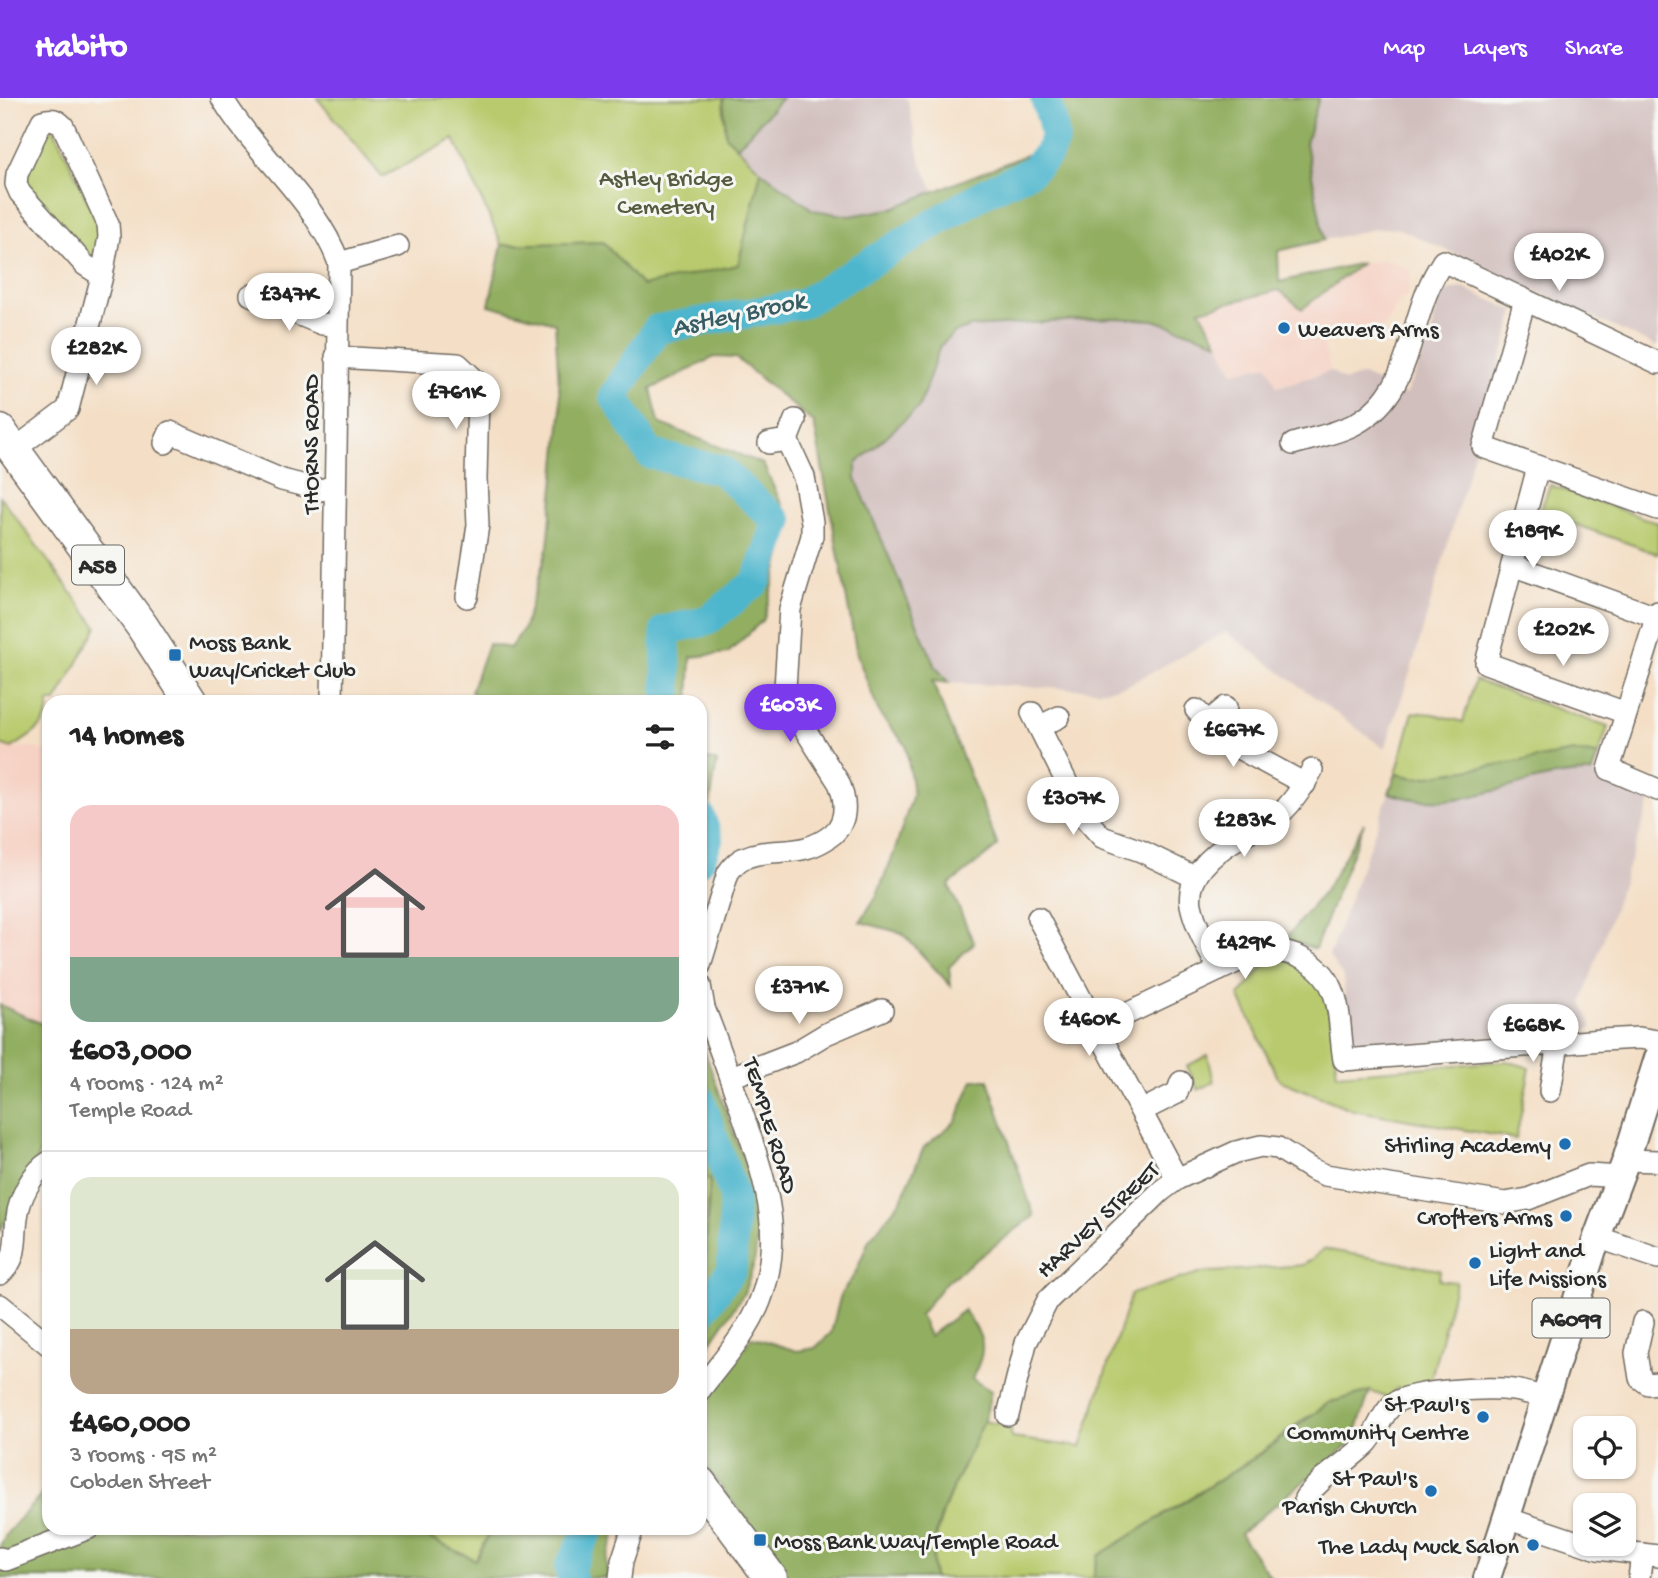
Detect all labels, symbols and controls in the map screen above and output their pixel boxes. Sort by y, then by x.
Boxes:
text: Habito [35,30,127,68]
text: Map [1383,35,1425,64]
text: Layers [1463,35,1527,64]
text: Share [1565,35,1623,64]
park label: Astley Bridge Cemetery [599,166,734,223]
pin: £402K [1510,234,1608,293]
text: £402K [1530,242,1588,269]
pin: £347K [240,274,338,333]
text: £347K [260,282,318,309]
water label: Astley Brook [670,287,810,346]
place label: Weavers Arms [1298,317,1440,346]
marker: Weavers Arms [1276,320,1292,336]
pin: £282K [47,328,145,387]
text: £282K [67,336,125,363]
pin: £761K [407,372,505,431]
street label: THORNS ROAD [299,374,328,516]
text: £761K [428,380,484,407]
pin: £189K [1484,510,1582,570]
text: £189K [1505,519,1561,546]
road number: A58 [72,545,124,584]
pin: £202K [1514,608,1612,668]
text: £202K [1534,617,1592,644]
place label: Moss Bank Way/Cricket Club [189,630,356,687]
marker: Moss Bank Way/Cricket Club [167,647,183,663]
pin: £603K [741,684,839,744]
text: £603K [760,693,820,720]
pin: £667K [1184,710,1282,769]
icon: filters [641,718,679,756]
text: £667K [1204,718,1262,745]
text: 14 homes [70,720,183,755]
pin: £307K [1024,778,1122,837]
text: £307K [1043,786,1103,813]
pin: £283K [1195,800,1293,859]
text: £283K [1215,808,1273,835]
icon: home [312,850,438,976]
pin: £429K [1196,922,1294,981]
text: £429K [1217,930,1273,957]
pin: £371K [750,967,848,1026]
text: £371K [771,975,827,1002]
pin: £460K [1040,998,1138,1058]
pin: £668K [1484,1004,1582,1064]
text: £460K [1060,1007,1118,1034]
text: £668K [1504,1013,1562,1040]
text: £603,000 [70,1036,192,1071]
street label: TEMPLE ROAD [734,1053,803,1198]
text: 4 rooms · 124 m² [70,1071,224,1098]
text: Temple Road [70,1098,191,1125]
place label: Stirling Academy [1384,1133,1551,1162]
marker: Stirling Academy [1557,1136,1573,1152]
street label: HARVEY STREET [1032,1156,1168,1286]
place label: Crofters Arms [1417,1205,1553,1234]
marker: Crofters Arms [1558,1208,1574,1224]
icon: home [312,1222,438,1348]
place label: Light and Life Missions [1489,1238,1607,1295]
marker: Light and Life Missions [1467,1255,1483,1271]
road number: A6099 [1532,1298,1610,1338]
place label: St Paul's Community Centre [1287,1392,1470,1449]
text: £460,000 [70,1408,190,1443]
marker: St Paul's Community Centre [1475,1409,1491,1425]
map controls [1573,1416,1636,1556]
button: locate [1573,1416,1636,1479]
text: 3 rooms · 95 m² [70,1443,217,1470]
place label: St Paul's Parish Church [1282,1466,1418,1523]
text: Cobden Street [70,1470,210,1497]
marker: St Paul's Parish Church [1423,1483,1439,1499]
button: layers [1573,1493,1636,1556]
place label: Moss Bank Way/Temple Road [774,1529,1059,1558]
marker: Moss Bank Way/Temple Road [752,1532,768,1548]
place label: The Lady Muck Salon [1317,1534,1520,1563]
marker: The Lady Muck Salon [1525,1537,1541,1553]

